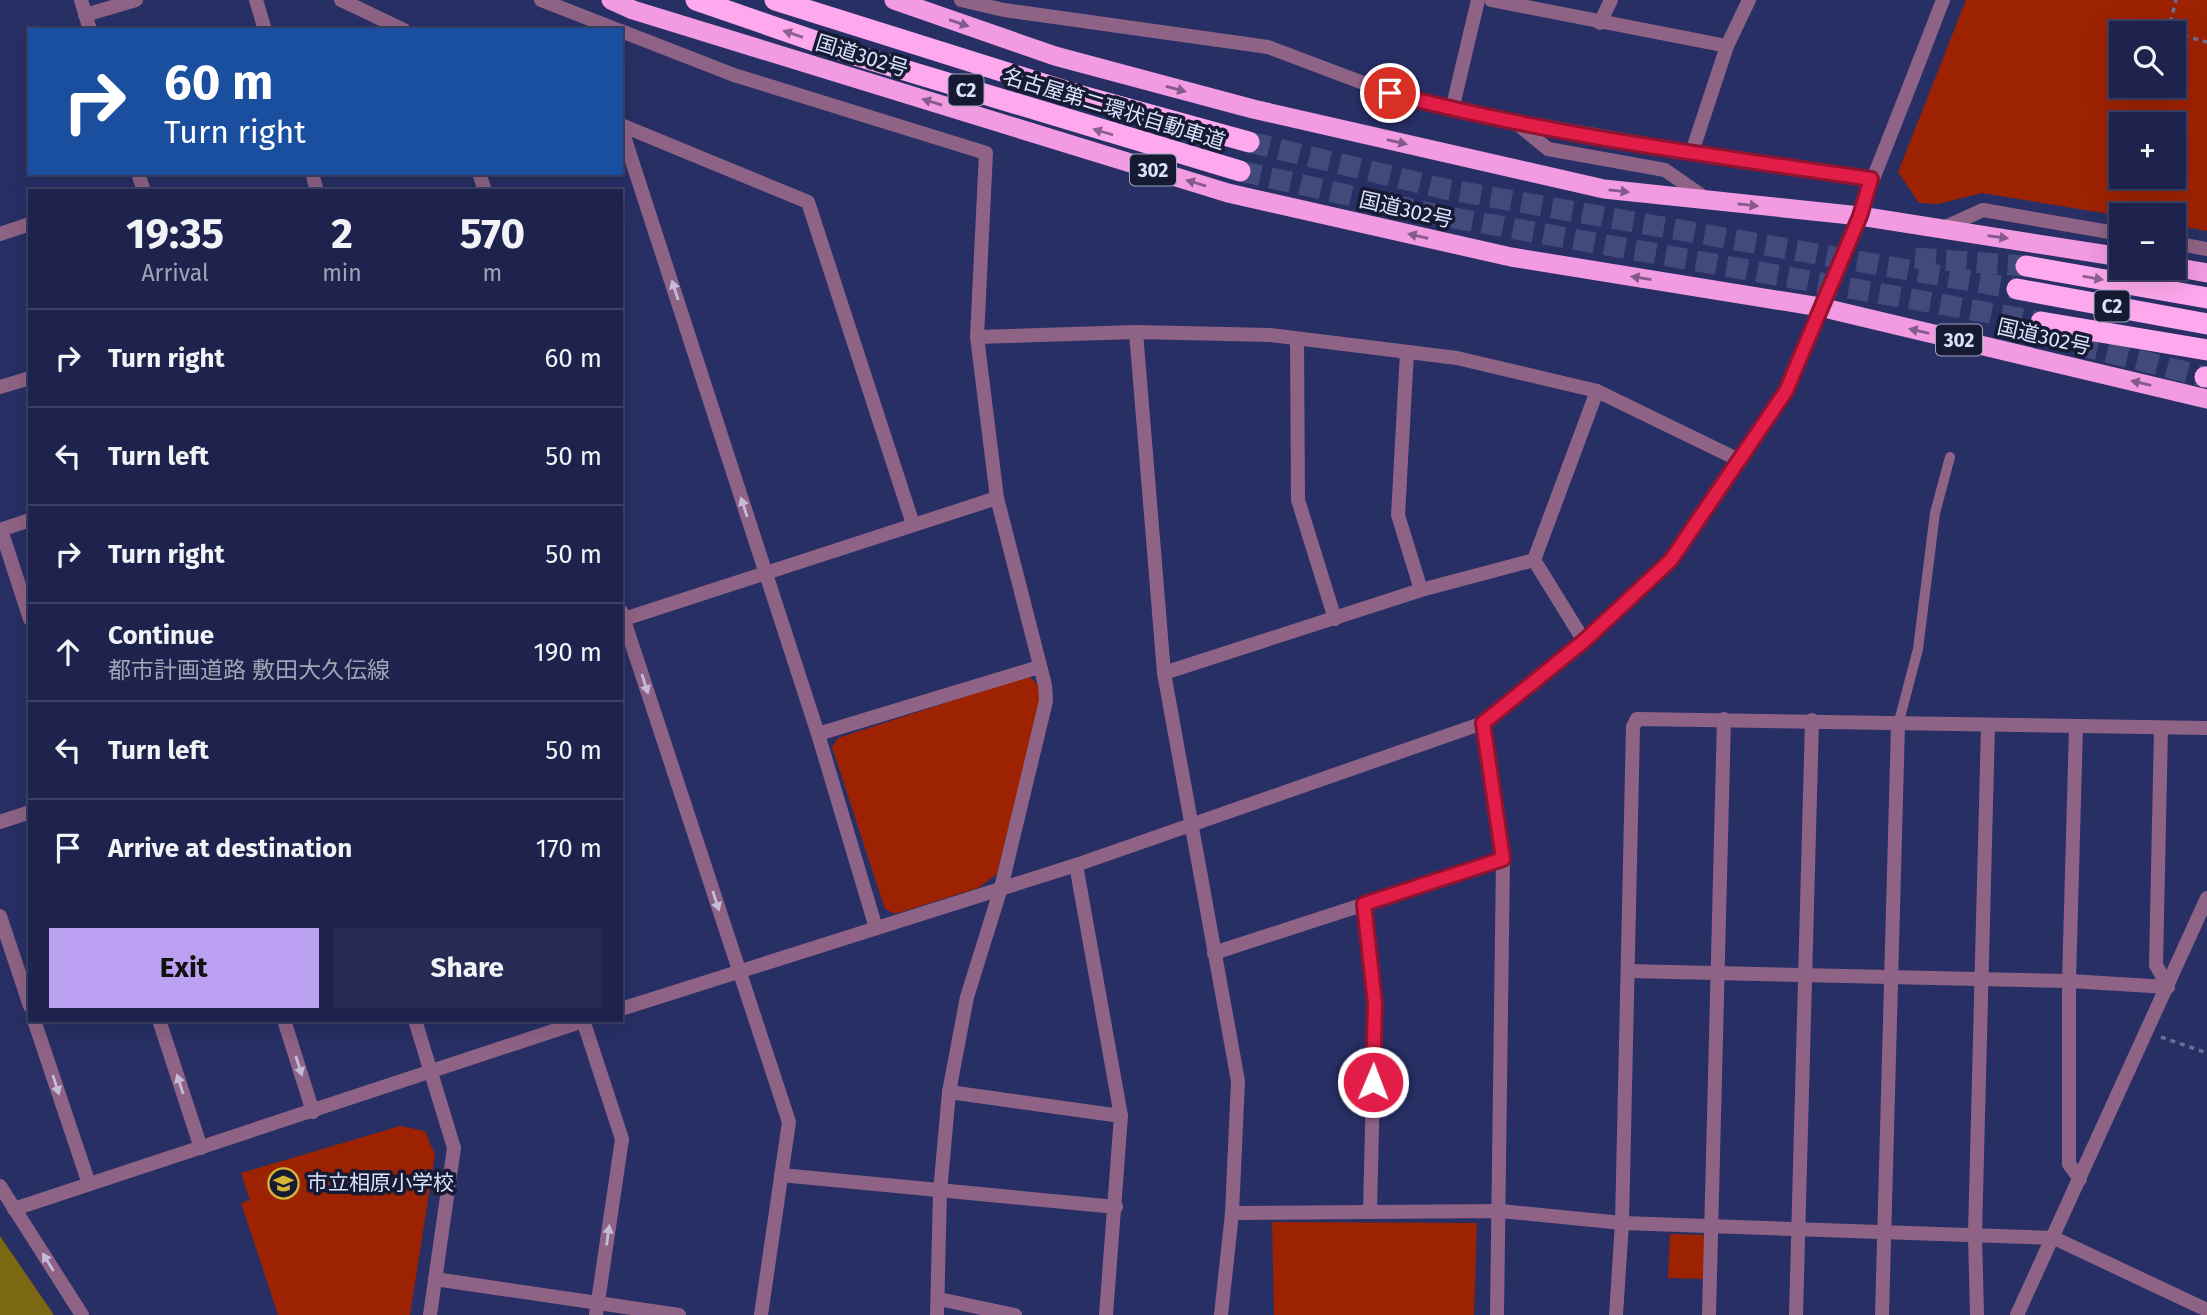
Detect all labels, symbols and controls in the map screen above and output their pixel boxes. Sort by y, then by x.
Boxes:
one-way arrow [948,18,969,29]
map controls [2109,21,2186,280]
button: search [2109,21,2186,98]
one-way arrow [782,28,803,39]
street label: 国道302号 [813,30,911,82]
text: 60 m [164,53,273,112]
icon: right [49,56,140,147]
street label: 名古屋第二環状自動車道 [1000,63,1228,155]
pin [1360,63,1420,123]
road number: C2 [948,74,984,106]
icon: arrive [1371,74,1409,112]
one-way arrow [1166,84,1187,94]
one-way arrow [922,96,943,107]
button: + [2109,112,2186,189]
text: Turn right [164,113,306,151]
one-way arrow [1092,126,1114,137]
one-way arrow [1386,137,1408,148]
road number: 302 [1130,154,1176,186]
one-way arrow [1186,178,1207,188]
one-way arrow [1609,186,1631,197]
street label: 国道302号 [1357,187,1455,233]
one-way arrow [1737,199,1759,210]
button: − [2109,203,2186,280]
text: 19:35 [126,209,224,259]
text: 2 [331,209,353,259]
text: 570 [460,209,525,259]
one-way arrow [1407,230,1429,241]
one-way arrow [1987,231,2009,242]
text: Arrival [141,259,209,287]
text: min [322,259,362,287]
text: m [483,259,502,287]
one-way arrow [1630,272,1652,283]
one-way arrow [2082,273,2104,284]
one-way arrow [669,280,679,301]
road number: C2 [2094,290,2130,322]
street label: 国道302号 [1995,314,2093,360]
road number: 302 [1936,324,1982,356]
one-way arrow [1908,325,1930,336]
icon: right [49,339,87,377]
text: Turn right [108,343,225,374]
text: 60 m [544,343,602,374]
one-way arrow [2129,377,2151,388]
icon: left [49,437,87,475]
text: Turn left [108,441,209,472]
text: 50 m [545,441,602,472]
one-way arrow [738,496,749,517]
icon: right [49,535,87,573]
text: Turn right [108,539,225,570]
text: 50 m [545,539,602,570]
text: Continue [108,620,214,651]
icon: ahead [49,633,87,671]
text: 190 m [533,637,602,668]
text: 都市計画道路 敷田大久伝線 [108,656,390,684]
one-way arrow [640,674,651,695]
icon: left [49,731,87,769]
text: Turn left [108,735,209,766]
text: 50 m [545,735,602,766]
icon: arrive [49,829,87,867]
text: Arrive at destination [108,833,352,864]
text: 170 m [536,833,602,864]
one-way arrow [711,890,721,911]
button: Exit [49,928,319,1008]
button: Share [333,928,602,1008]
position arrow [1336,1045,1410,1119]
one-way arrow [294,1056,304,1077]
one-way arrow [175,1074,185,1095]
one-way arrow [51,1075,62,1096]
school or university icon: 市立相原小学校 [267,1166,301,1200]
place label: 市立相原小学校 [307,1170,454,1196]
one-way arrow [603,1224,614,1246]
one-way arrow [41,1253,54,1272]

